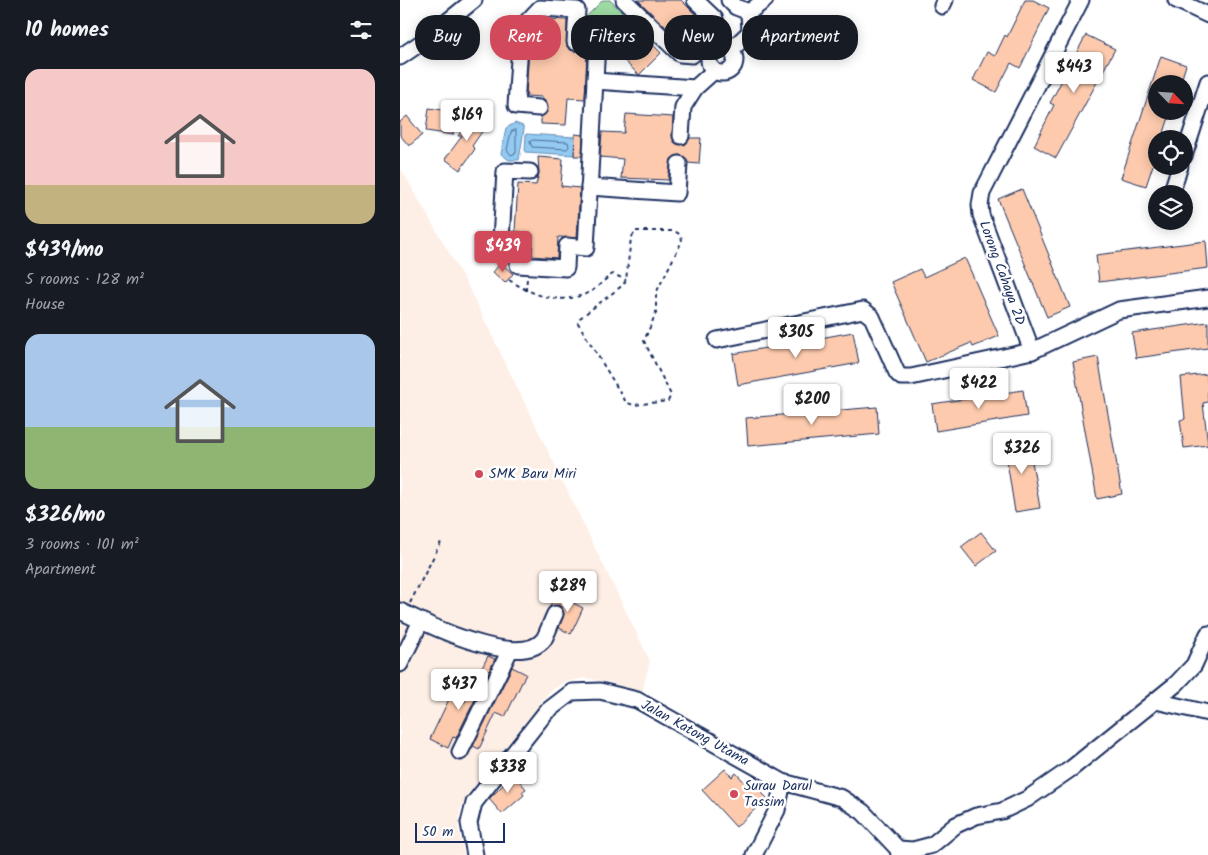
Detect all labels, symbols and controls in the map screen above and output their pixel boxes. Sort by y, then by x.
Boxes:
text: 10 homes [25,14,109,47]
chip: Buy [415,15,480,60]
chip: Rent [490,15,561,60]
chip: Filters [571,15,654,60]
chip: New [664,15,732,60]
chip: Apartment [742,15,858,60]
icon: filters [347,16,375,44]
pin: $443 [1044,52,1104,94]
text: $443 [1056,55,1092,80]
north arrow [1148,75,1192,120]
map controls [1148,75,1193,230]
pin: $169 [437,100,497,142]
icon: home [155,101,245,191]
text: $169 [451,103,483,128]
button: locate [1148,130,1193,175]
button: layers [1148,185,1193,230]
street label: Lorong Cahaya 2D [973,218,1031,328]
pin: $439 [473,230,533,273]
text: $439/mo [25,234,104,267]
text: $439 [485,234,521,259]
text: 5 rooms · 128 m² [25,267,144,292]
text: House [25,292,65,317]
pin: $305 [766,316,826,359]
text: $305 [779,320,813,345]
icon: home [155,366,245,456]
pin: $422 [949,368,1009,410]
text: $422 [961,371,997,396]
pin: $200 [782,384,842,426]
text: $200 [794,387,830,412]
pin: $326 [992,432,1052,475]
text: $326 [1004,436,1040,461]
place label: SMK Baru Miri [489,463,577,485]
marker: SMK Baru Miri [473,468,485,480]
text: $326/mo [25,499,105,532]
text: 3 rooms · 101 m² [25,532,139,557]
text: Apartment [25,557,96,582]
pin: $289 [538,570,598,613]
text: $289 [550,574,586,599]
pin: $437 [429,668,489,711]
text: $437 [442,672,476,697]
street label: Jalan Katong Utama [637,694,753,772]
pin: $338 [478,752,538,794]
text: $338 [490,755,526,780]
place label: Surau Darul Tassim [744,775,813,813]
marker: Surau Darul Tassim [728,788,740,800]
scale bar [415,820,505,843]
text: 50 m [422,821,453,843]

